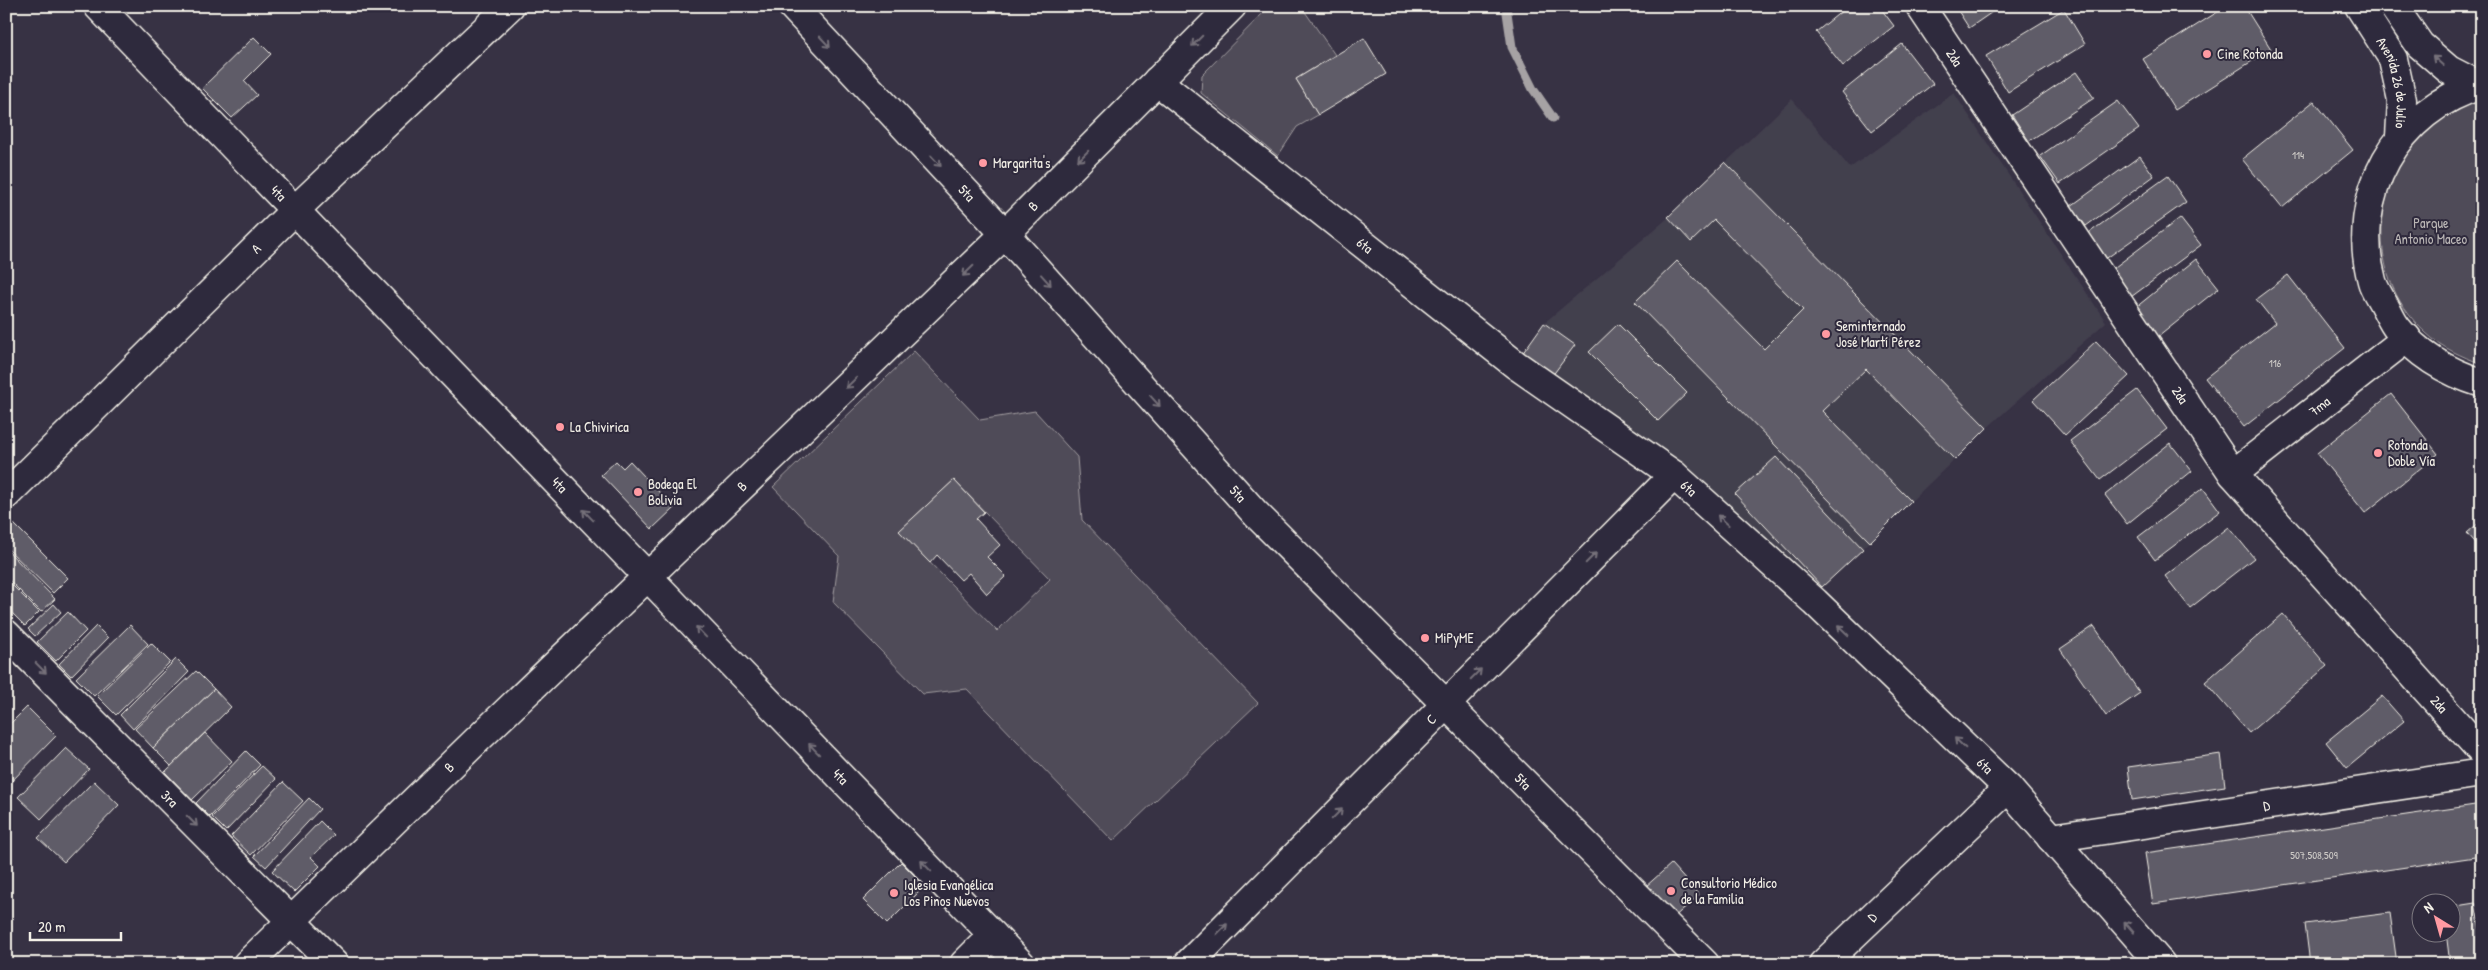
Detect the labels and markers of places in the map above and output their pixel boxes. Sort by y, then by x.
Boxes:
place label: Cine Rotonda [2217,44,2283,63]
marker: Cine Rotonda [2201,48,2213,60]
place label: Margarita's [993,153,1050,173]
marker: Margarita's [977,157,989,169]
place label: Seminternado José Martí Pérez [1836,316,1921,351]
marker: Seminternado José Martí Pérez [1820,328,1832,340]
place label: La Chivirica [570,417,629,436]
marker: La Chivirica [554,421,566,433]
place label: Rotonda Doble Vía [2388,435,2436,470]
marker: Rotonda Doble Vía [2372,447,2384,459]
place label: Bodega El Bolivia [648,474,697,509]
marker: Bodega El Bolivia [632,486,644,498]
place label: MiPyME [1435,628,1474,648]
marker: MiPyME [1419,632,1431,644]
place label: Consultorio Médico de la Familia [1681,873,1777,908]
place label: Iglesia Evangélica Los Pinos Nuevos [904,875,994,910]
marker: Consultorio Médico de la Familia [1665,885,1677,897]
marker: Iglesia Evangélica Los Pinos Nuevos [888,887,900,899]

